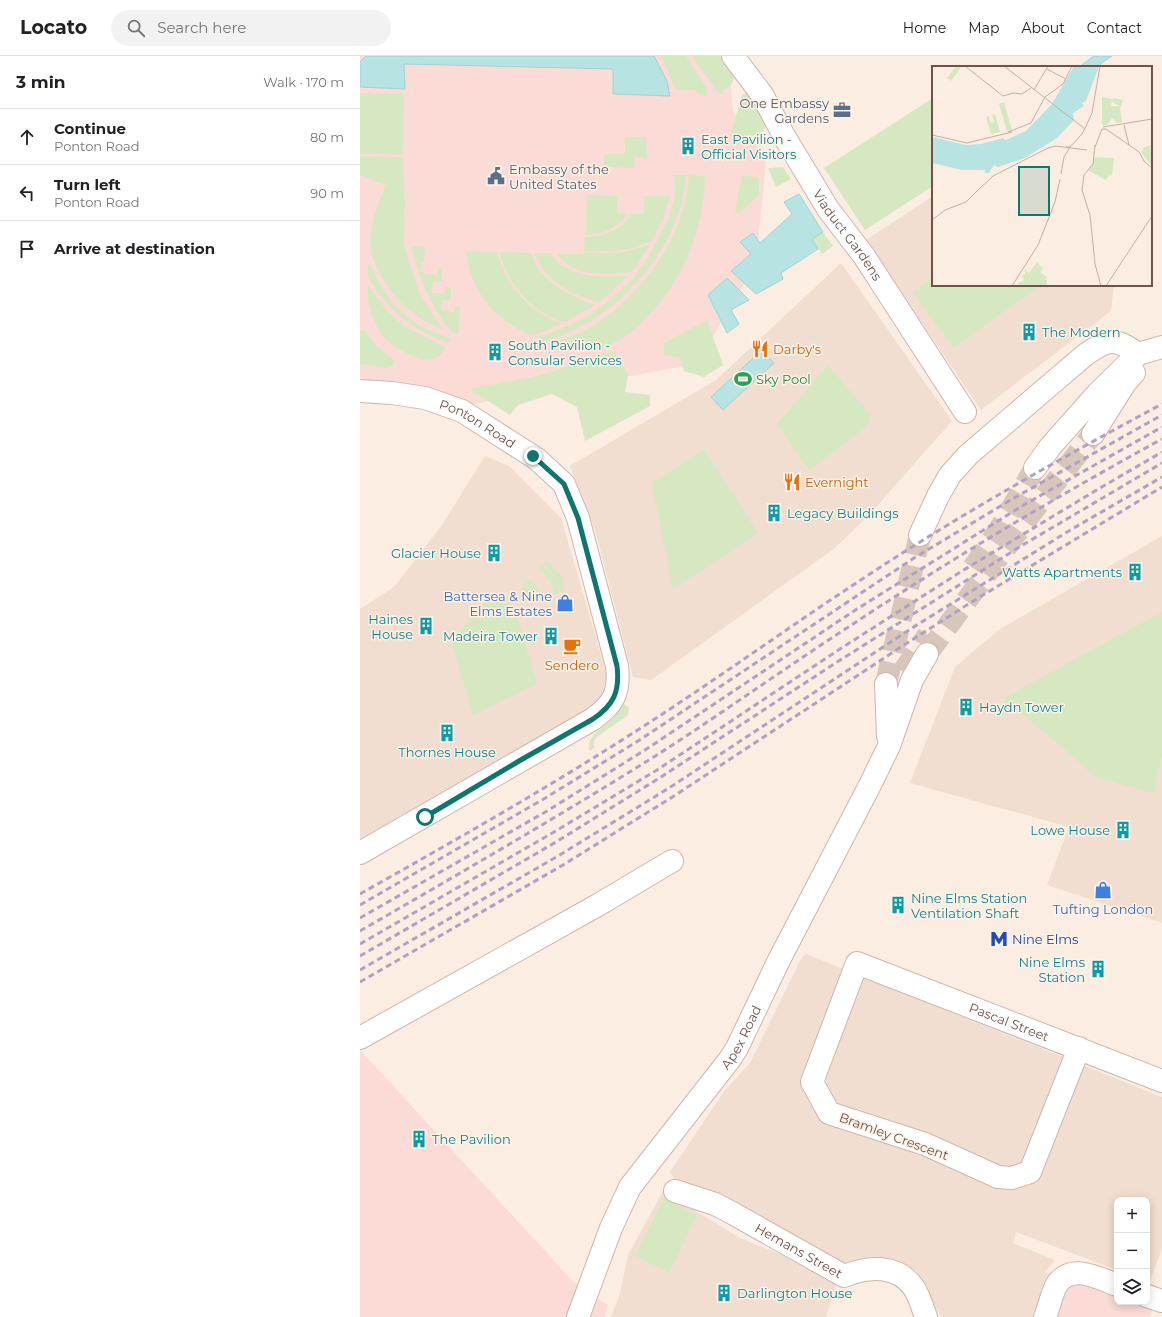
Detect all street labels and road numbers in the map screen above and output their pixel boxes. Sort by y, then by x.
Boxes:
street label: Viaduct Gardens [810,186,886,283]
street label: Ponton Road [437,396,519,451]
street label: Pascal Street [967,999,1051,1045]
street label: Apex Road [717,1003,764,1072]
street label: Bramley Crescent [837,1109,951,1163]
street label: Hemans Street [752,1220,845,1282]

